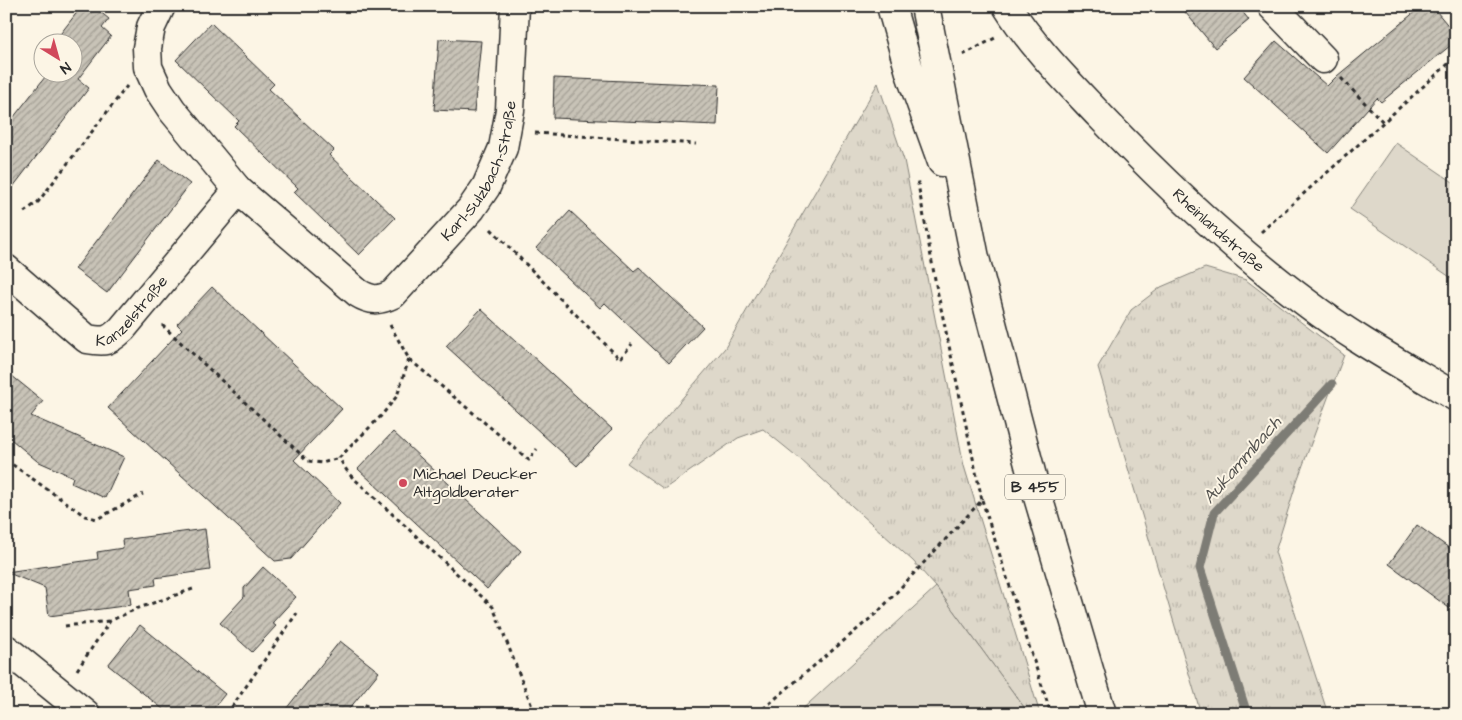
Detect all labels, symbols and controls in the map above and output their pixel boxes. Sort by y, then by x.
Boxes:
north arrow [32,32,82,82]
text: N [56,57,75,78]
street label: Karl-Sulzbach-Straße [436,100,521,246]
street label: Rheinlandstraße [1168,183,1270,277]
street label: Kanzelstraße [96,271,173,352]
water label: Aukammbach [1197,410,1288,509]
place label: Michael Deucker Altgoldberater [413,463,537,504]
road number: B 455 [1005,474,1065,500]
marker: Michael Deucker Altgoldberater [397,477,409,489]

